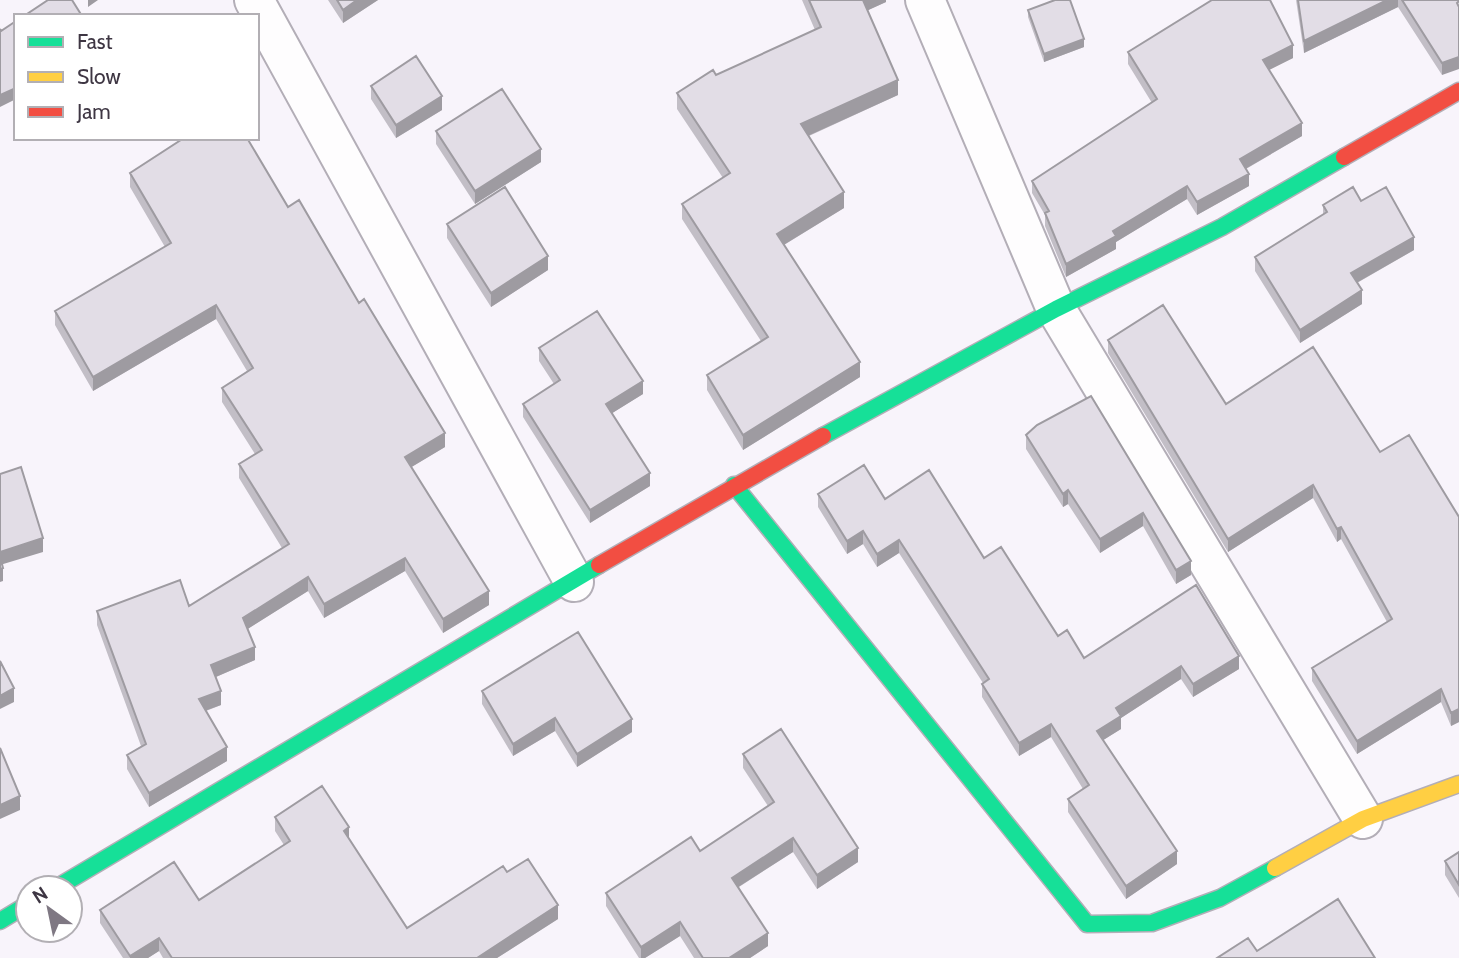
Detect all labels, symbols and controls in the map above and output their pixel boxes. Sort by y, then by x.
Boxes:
legend [14,14,259,140]
text: Fast [77,29,113,54]
text: Slow [77,64,121,89]
text: Jam [76,99,111,124]
north arrow [14,874,84,944]
text: N [28,882,52,908]

